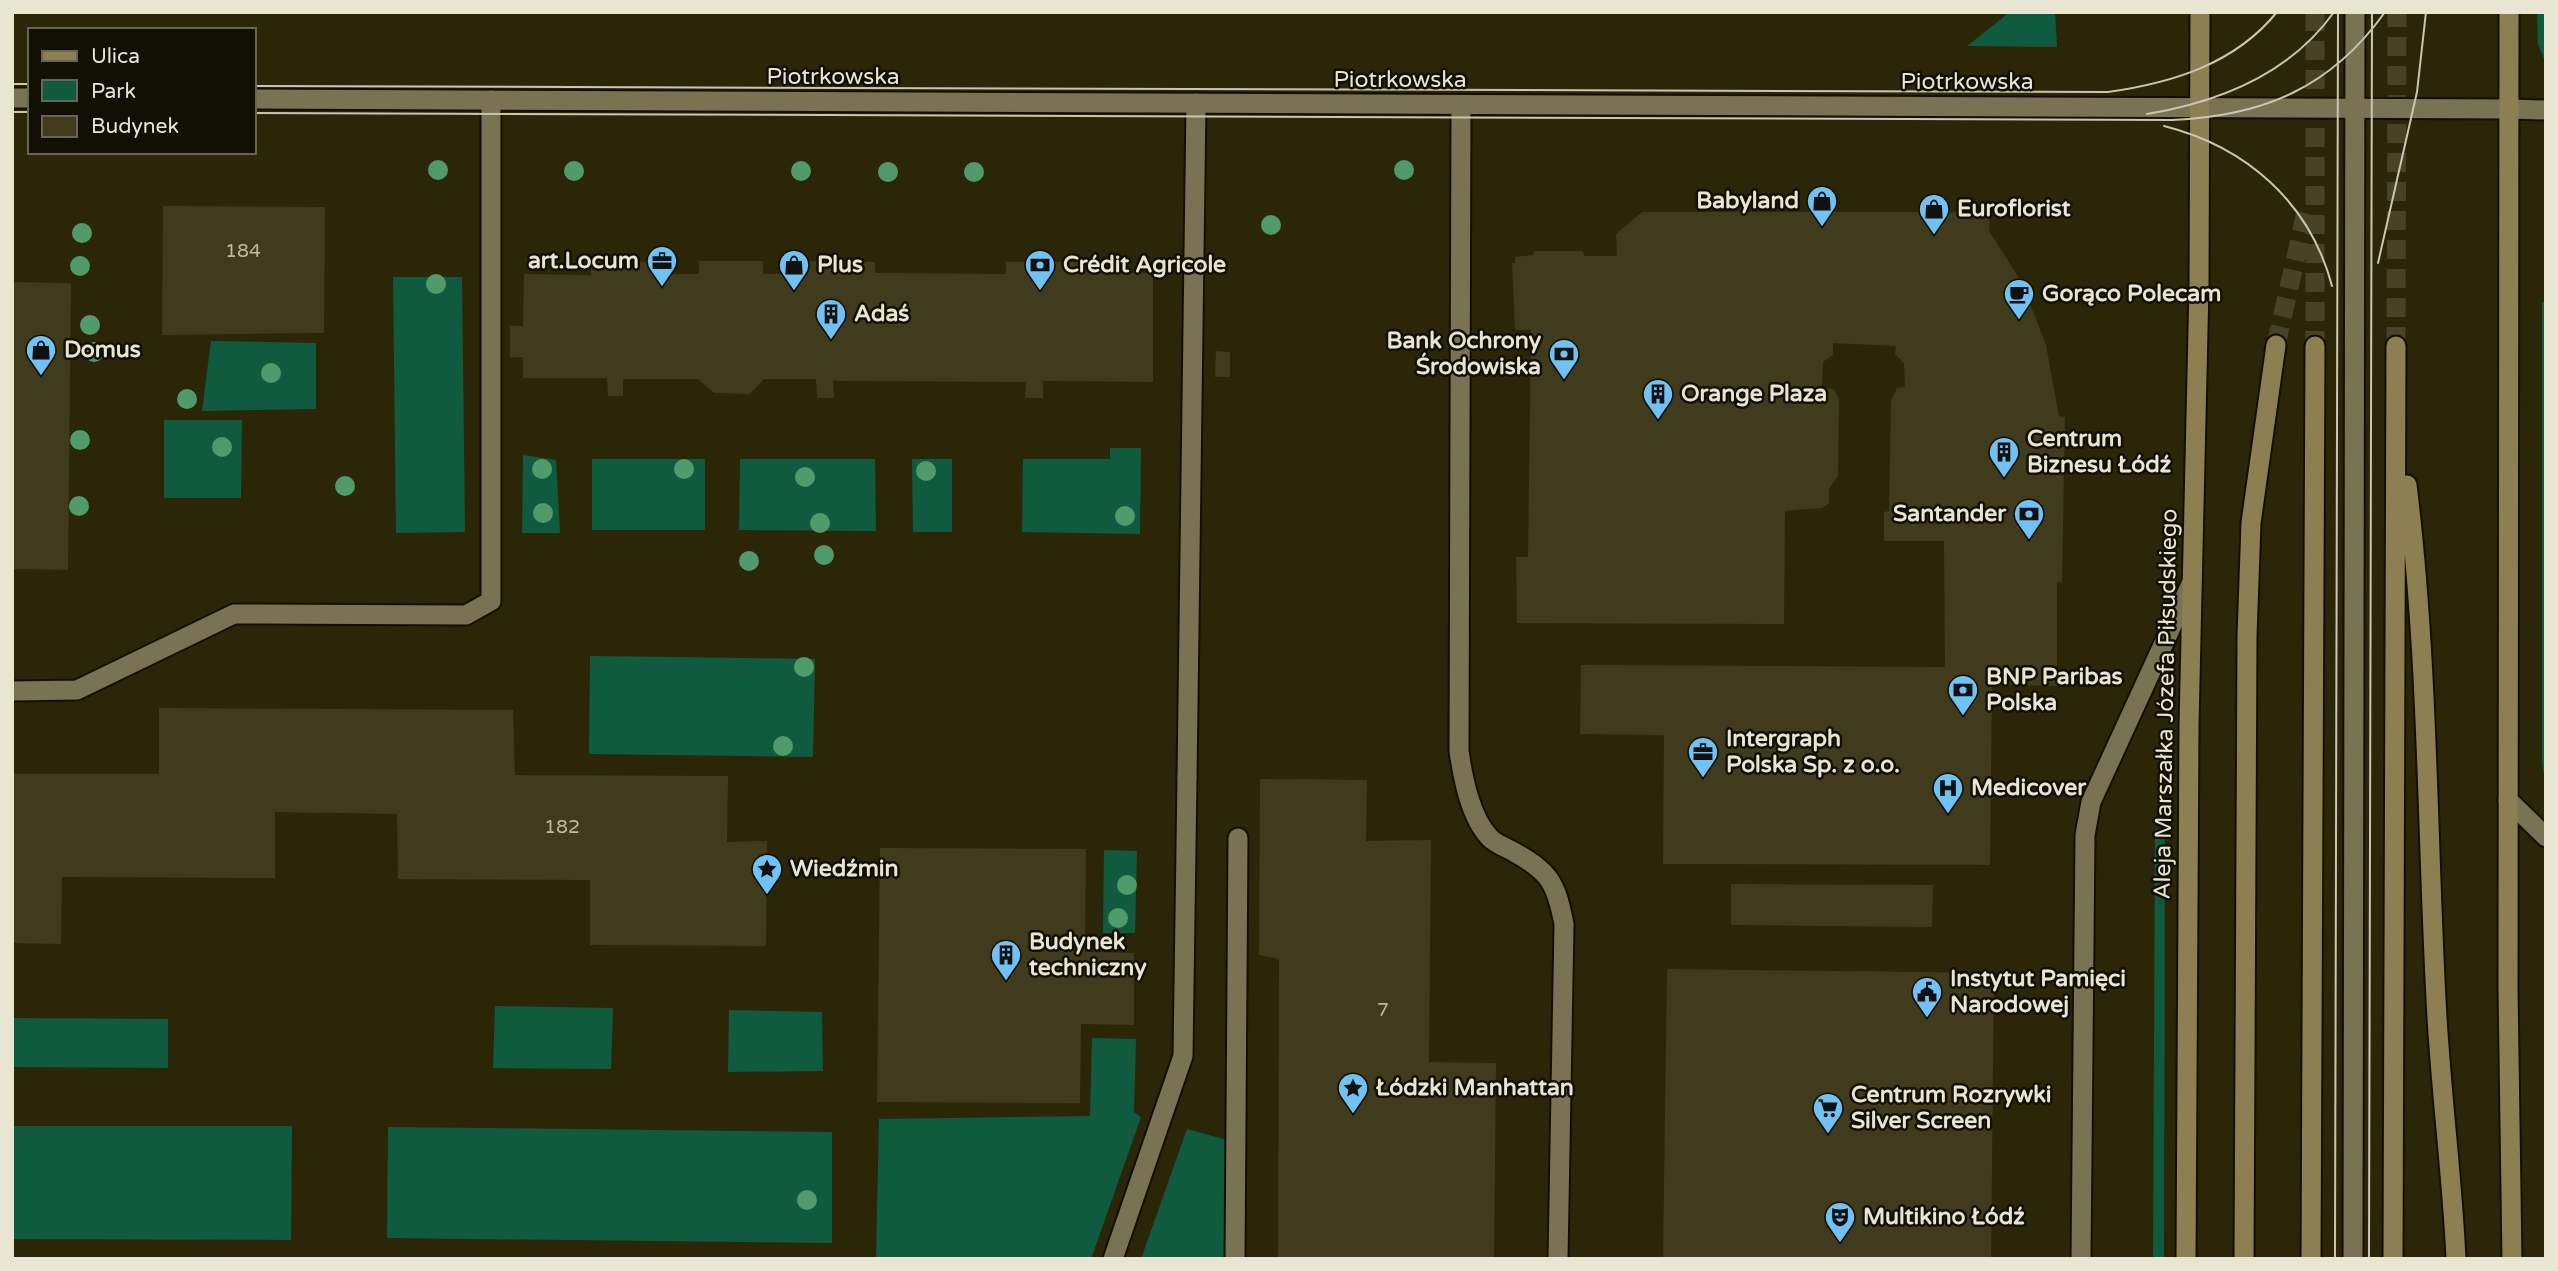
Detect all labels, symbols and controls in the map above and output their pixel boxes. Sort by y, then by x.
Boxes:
legend [28,28,256,154]
text: Ulica [91,44,140,69]
street label: Piotrkowska [766,63,900,91]
street label: Piotrkowska [1333,66,1467,94]
street label: Piotrkowska [1900,68,2034,96]
text: Park [91,79,136,104]
text: Budynek [91,114,179,139]
shop icon: Babyland [1805,184,1839,228]
place label: Babyland [1696,187,1799,215]
shop icon: Euroflorist [1917,192,1951,236]
place label: Euroflorist [1957,195,2071,223]
house number: 184 [225,240,261,262]
office icon: art.Locum [645,244,679,288]
place label: art.Locum [528,247,639,275]
shop icon: Plus [777,248,811,292]
bank icon: Crédit Agricole [1023,248,1057,292]
place label: Plus [817,251,863,279]
place label: Crédit Agricole [1063,251,1226,279]
cafe icon: Gorąco Polecam [2002,277,2036,321]
place label: Gorąco Polecam [2042,280,2221,308]
building icon: Adaś [814,297,848,341]
place label: Adaś [854,300,909,328]
place label: Bank Ochrony Środowiska [1387,327,1542,381]
shop icon: Domus [24,333,58,377]
place label: Domus [64,336,141,364]
bank icon: Bank Ochrony Środowiska [1547,337,1581,381]
building icon: Orange Plaza [1641,377,1675,421]
place label: Orange Plaza [1681,380,1827,408]
place label: Centrum Biznesu Łódź [2027,425,2171,479]
building icon: Centrum Biznesu Łódź [1987,435,2021,479]
bank icon: Santander [2012,497,2046,541]
place label: Santander [1893,500,2007,528]
street label: Aleja Marszałka Józefa Piłsudskiego [2149,508,2183,900]
place label: BNP Paribas Polska [1986,663,2123,717]
bank icon: BNP Paribas Polska [1946,673,1980,717]
place label: Intergraph Polska Sp. z o.o. [1726,725,1900,779]
office icon: Intergraph Polska Sp. z o.o. [1686,735,1720,779]
hospital icon: Medicover [1931,771,1965,815]
place label: Medicover [1971,774,2087,802]
house number: 182 [544,816,580,838]
place icon: Wiedźmin [750,852,784,896]
place label: Wiedźmin [790,855,899,883]
place label: Budynek techniczny [1029,928,1147,982]
building icon: Budynek techniczny [989,938,1023,982]
place label: Instytut Pamięci Narodowej [1950,965,2126,1019]
public building icon: Instytut Pamięci Narodowej [1910,975,1944,1019]
house number: 7 [1377,999,1389,1021]
place icon: Łódzki Manhattan [1336,1071,1370,1115]
place label: Łódzki Manhattan [1376,1074,1574,1102]
place label: Centrum Rozrywki Silver Screen [1851,1081,2052,1135]
supermarket icon: Centrum Rozrywki Silver Screen [1811,1091,1845,1135]
theatre icon: Multikino Łódź [1823,1200,1857,1244]
place label: Multikino Łódź [1863,1203,2025,1231]

